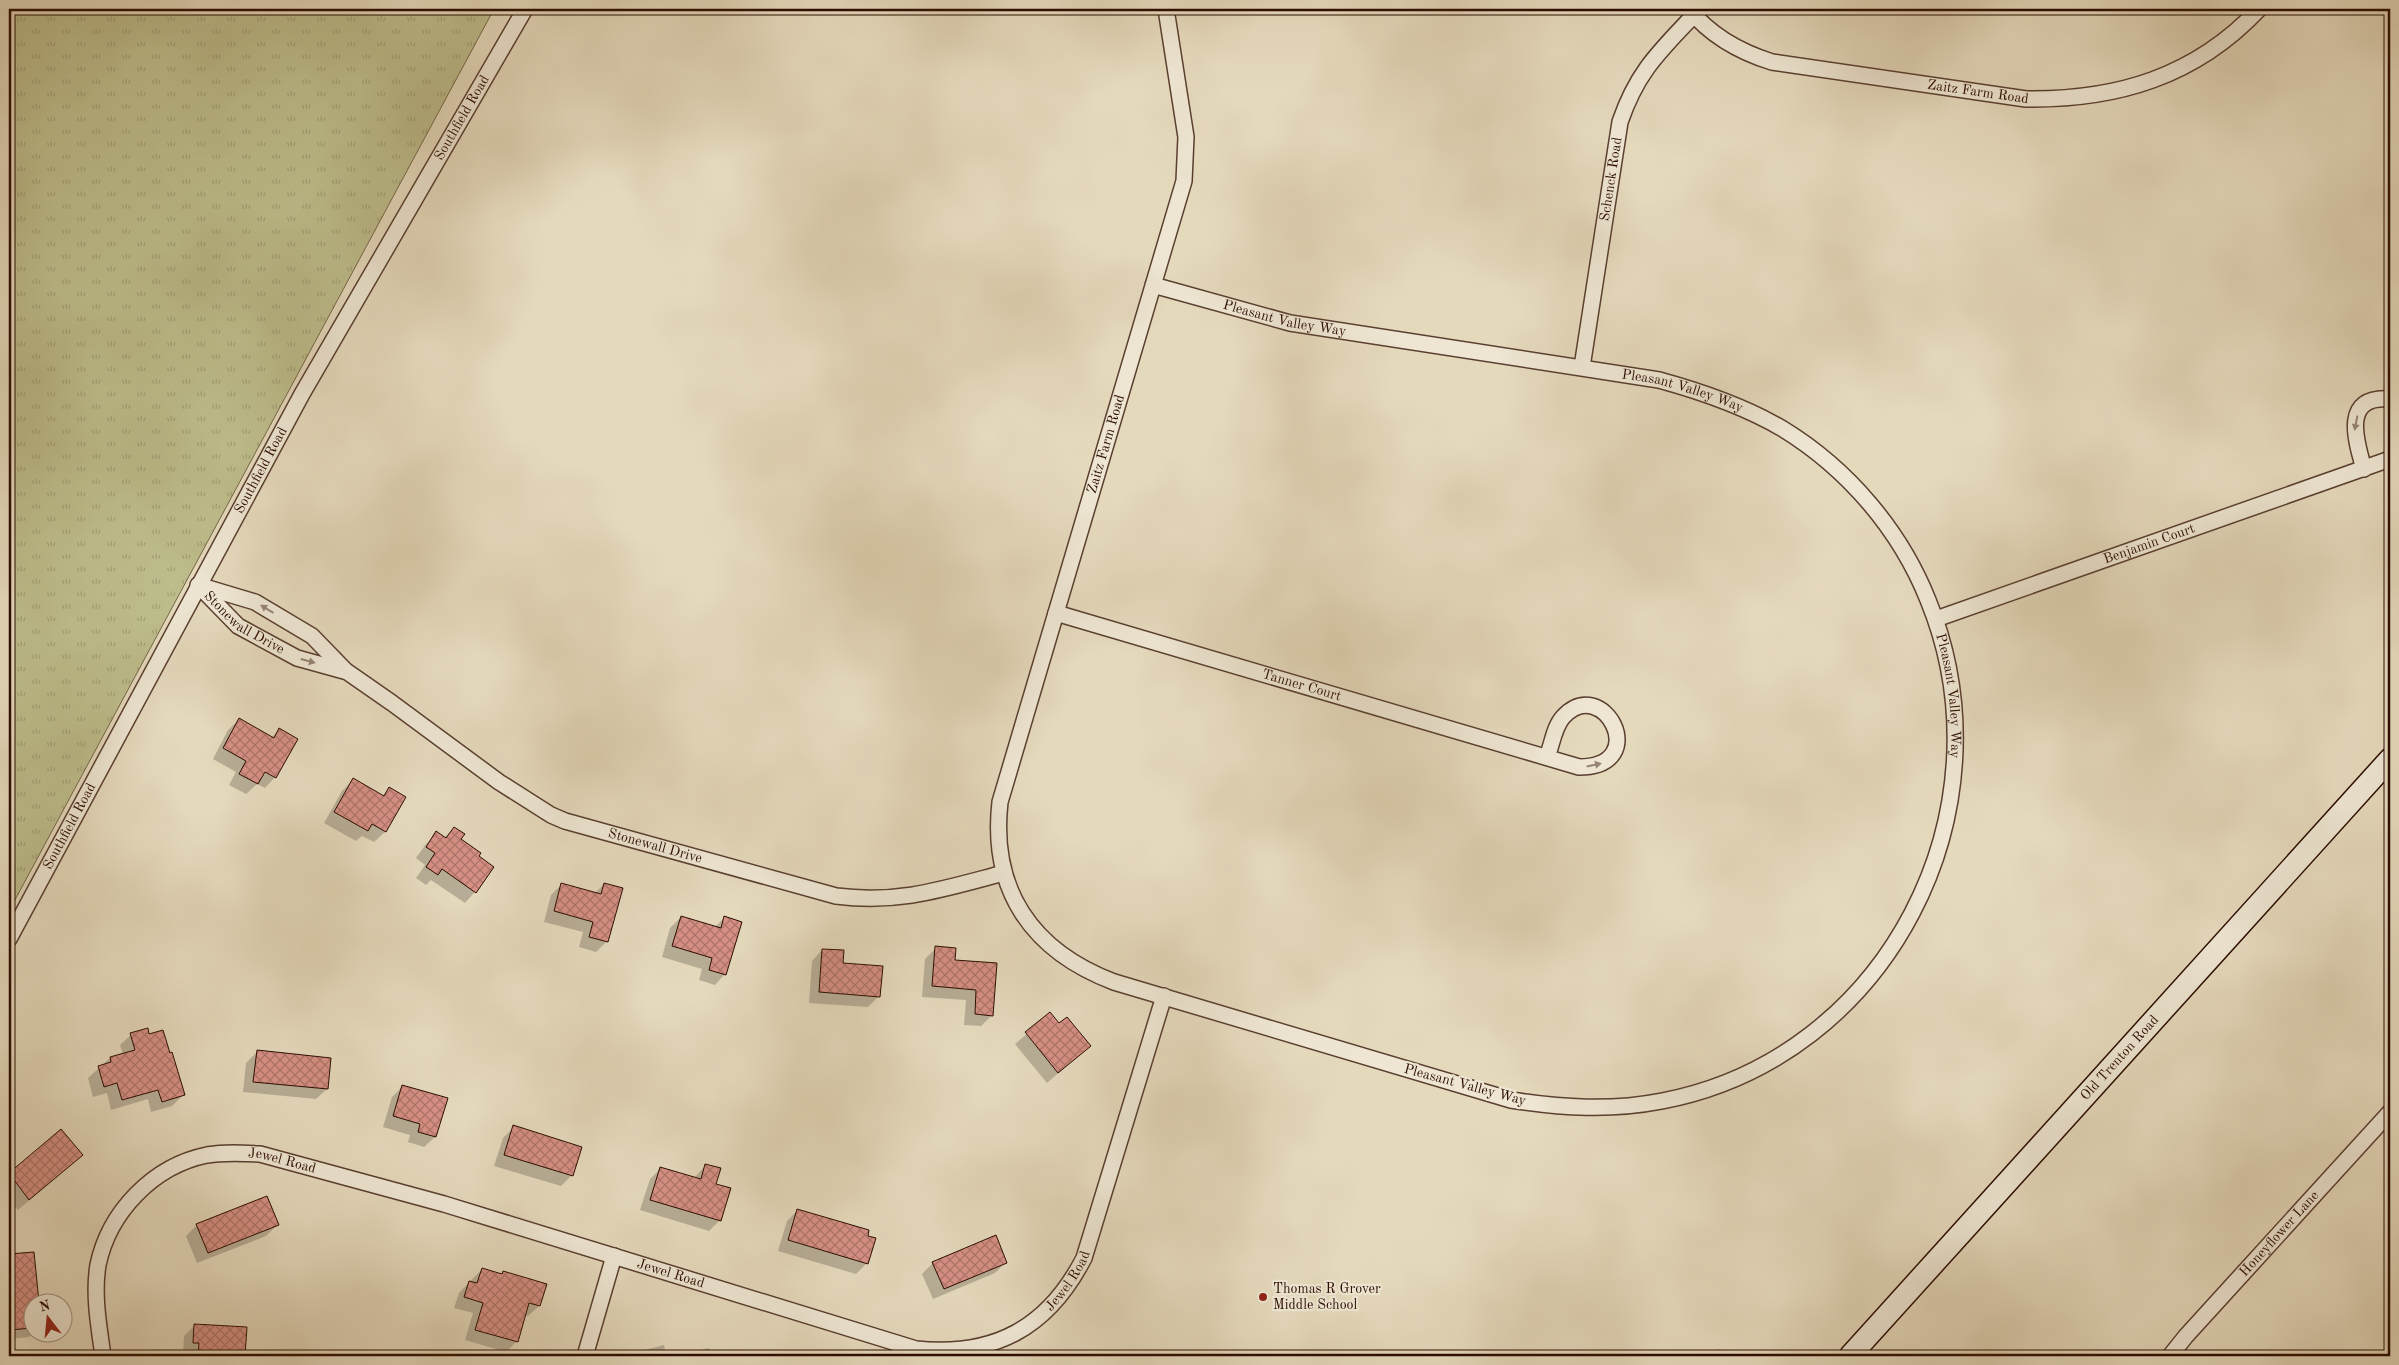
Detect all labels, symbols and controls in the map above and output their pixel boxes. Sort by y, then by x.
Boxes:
street label: Southfield Road [432,73,492,163]
street label: Zaitz Farm Road [1926,78,2030,106]
street label: Schenck Road [1598,136,1625,222]
street label: Pleasant Valley Way [1221,298,1348,339]
street label: Pleasant Valley Way [1621,367,1746,415]
street label: Zaitz Farm Road [1085,393,1127,495]
one-way arrow [2352,415,2360,431]
street label: Southfield Road [232,425,290,516]
street label: Benjamin Court [2102,521,2197,566]
street label: Stonewall Drive [201,589,287,657]
one-way arrow [261,605,274,614]
street label: Pleasant Valley Way [1933,632,1962,759]
one-way arrow [301,658,316,666]
street label: Tanner Court [1260,667,1343,704]
one-way arrow [1586,761,1602,769]
street label: Southfield Road [41,781,98,872]
street label: Stonewall Drive [606,826,704,866]
street label: Old Trenton Road [2078,1013,2161,1103]
street label: Pleasant Valley Way [1402,1062,1528,1108]
street label: Jewel Road [248,1146,318,1176]
street label: Honeyflower Lane [2237,1188,2321,1279]
street label: Jewel Road [1043,1249,1093,1314]
street label: Jewel Road [635,1257,706,1291]
place label: Thomas R Grover Middle School [1273,1282,1381,1312]
marker: Thomas R Grover Middle School [1257,1291,1269,1303]
north arrow [22,1292,72,1342]
text: N [38,1298,52,1315]

